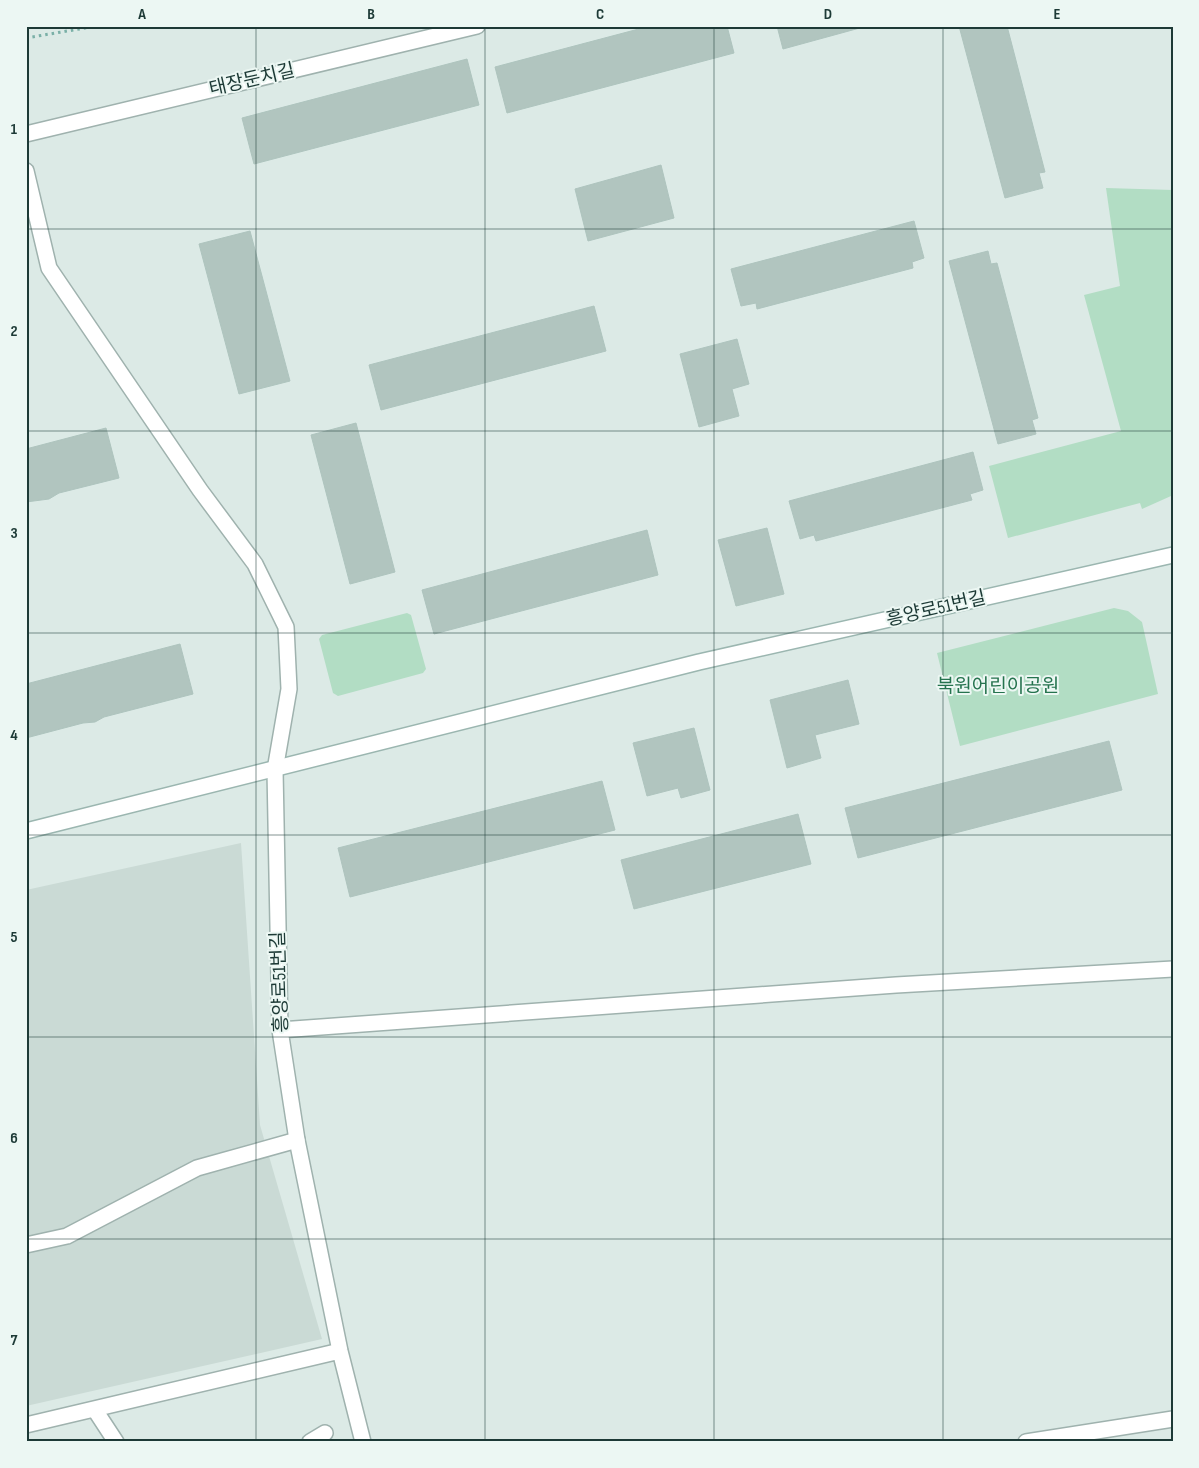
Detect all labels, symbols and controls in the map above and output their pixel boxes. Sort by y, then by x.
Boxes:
text: A [137,5,146,24]
text: B [367,5,375,24]
text: C [596,5,604,24]
text: D [824,5,832,24]
text: E [1054,5,1061,24]
street label: 태장둔치길 [207,59,297,101]
text: 1 [11,120,18,139]
text: 2 [10,322,18,341]
text: 3 [10,524,18,543]
street label: 흥양로51번길 [884,586,988,632]
park label: 북원어린이공원 [937,675,1059,698]
text: 4 [10,726,18,745]
text: 5 [10,928,18,947]
street label: 흥양로51번길 [267,931,293,1033]
text: 6 [10,1129,18,1148]
text: 7 [11,1331,18,1350]

